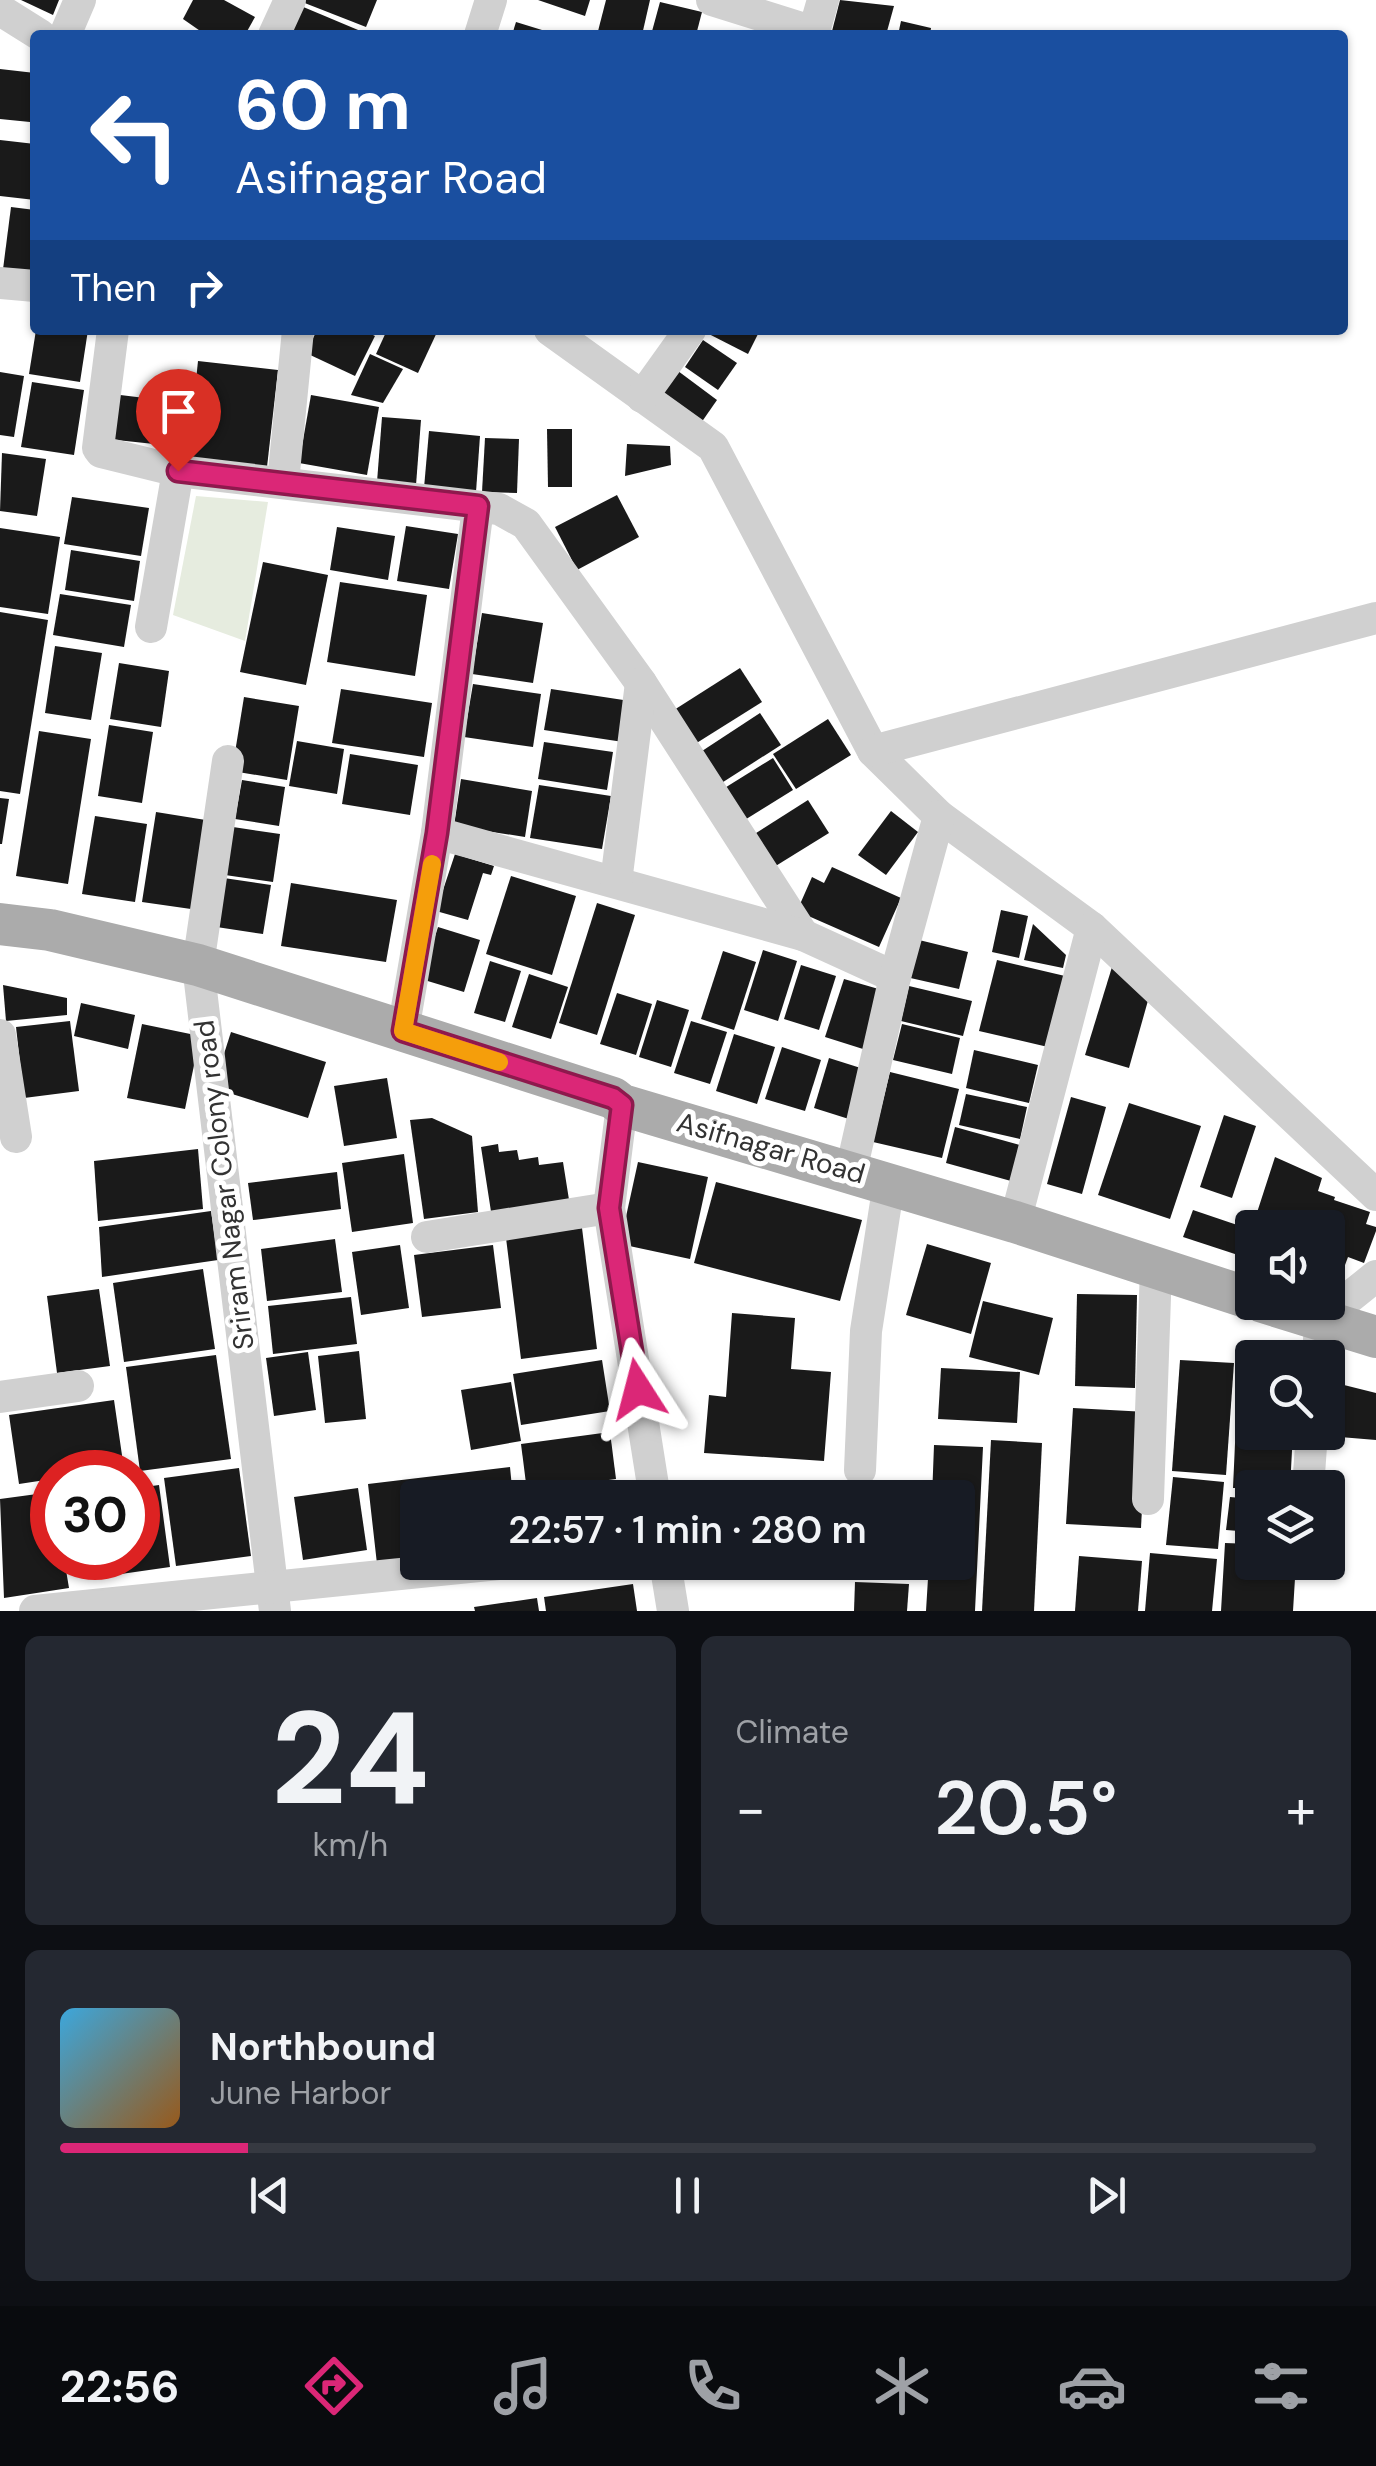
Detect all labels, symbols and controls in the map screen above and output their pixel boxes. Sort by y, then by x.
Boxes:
text: 60 m [235,60,411,151]
icon: left [70,70,200,200]
text: Asifnagar Road [235,148,547,207]
icon: right [177,260,232,315]
text: Then [70,263,157,313]
pin [136,369,221,472]
icon: arrive [151,384,206,439]
street label: Sriram Nagar Colony road [185,1018,263,1352]
street label: Asifnagar Road [673,1103,869,1193]
map controls [1235,1210,1345,1580]
button: sound [1235,1210,1345,1320]
position arrow [586,1337,690,1441]
button: search [1235,1340,1345,1450]
speed limit sign: 30 [30,1450,160,1580]
button: layers [1235,1470,1345,1580]
text: 22:57 · 1 min · 280 m [508,1505,867,1555]
text: 24 [271,1674,430,1843]
text: Climate [736,1711,849,1753]
text: 20.5° [934,1760,1117,1857]
text: − [736,1773,766,1845]
text: + [1286,1773,1316,1845]
text: km/h [312,1824,388,1866]
text: Northbound [210,2022,436,2072]
text: June Harbor [210,2072,391,2114]
icon: previous [242,2168,297,2223]
icon: pause [660,2168,715,2223]
icon: next [1079,2168,1134,2223]
icon: directions [299,2351,369,2421]
icon: music [488,2351,558,2421]
icon: phone [678,2351,748,2421]
icon: climate [867,2351,937,2421]
icon: car [1057,2351,1127,2421]
icon: filters [1246,2351,1316,2421]
text: 22:56 [60,2357,180,2416]

